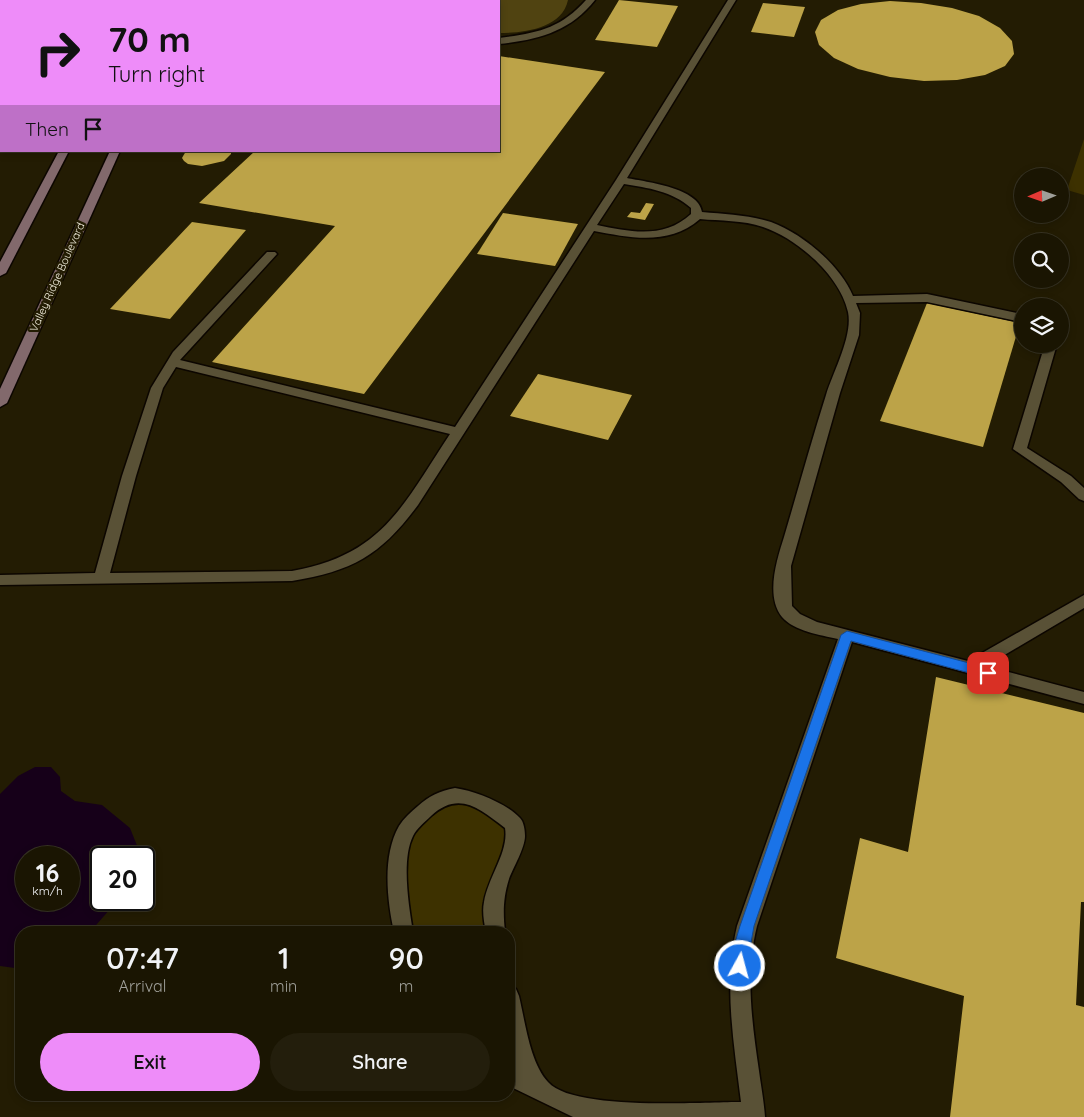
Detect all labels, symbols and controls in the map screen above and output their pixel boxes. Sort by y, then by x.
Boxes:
text: 70 m [108,17,191,61]
icon: right [25,20,90,85]
text: Turn right [108,60,205,88]
icon: arrive [79,115,107,143]
text: Then [25,117,69,141]
north arrow [1014,168,1069,222]
map controls [1014,168,1069,353]
street label: Valley Ridge Boulevard [27,220,87,334]
button: search [1014,233,1069,288]
button: layers [1014,298,1069,353]
pin [967,652,1009,694]
icon: arrive [974,659,1002,687]
speed limit sign: 20 [90,846,155,911]
text: 16 [36,857,59,888]
text: km/h [32,883,63,898]
text: 07:47 [106,939,179,977]
text: 1 [278,939,289,977]
text: 90 [389,939,424,977]
position arrow [713,939,765,991]
text: Arrival [119,976,166,996]
text: min [270,976,297,996]
text: m [399,976,413,996]
button: Exit [40,1033,260,1091]
button: Share [270,1033,490,1091]

